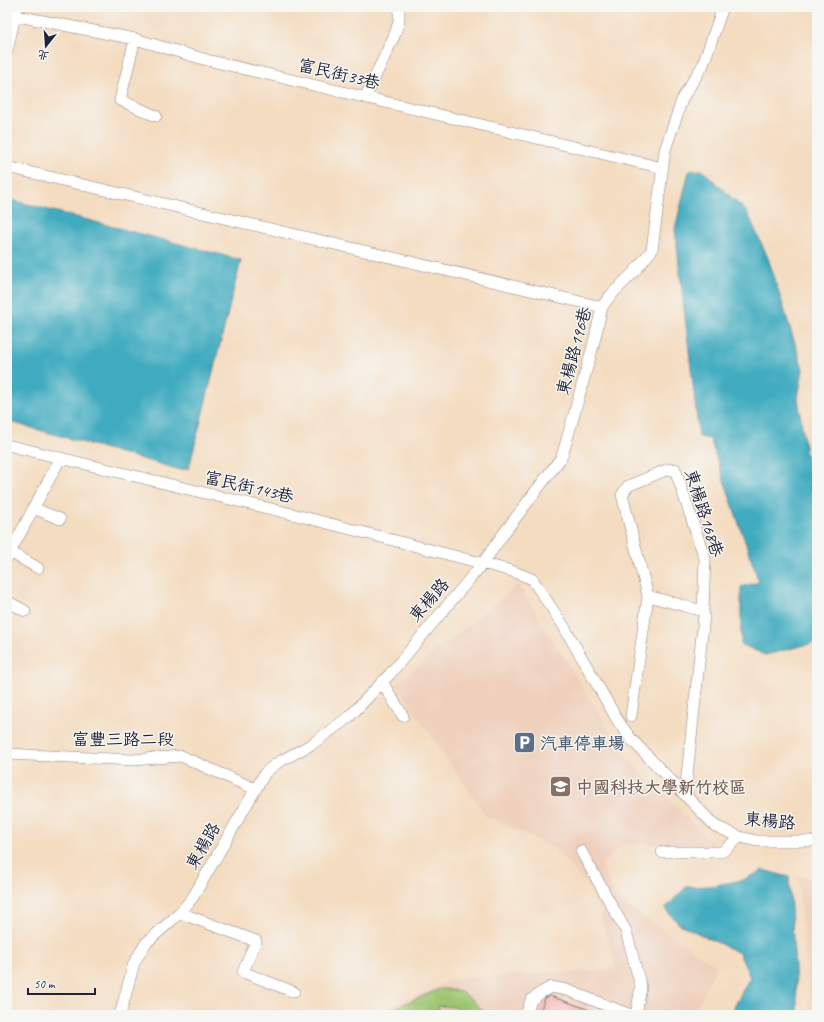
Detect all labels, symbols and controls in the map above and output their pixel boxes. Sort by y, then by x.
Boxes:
north arrow [26,26,66,66]
text: 北 [36,47,50,64]
street label: 富民街33巷 [296,54,383,94]
street label: 東楊路196巷 [552,303,596,398]
street label: 富民街143巷 [202,467,297,508]
street label: 東楊路168巷 [680,467,728,560]
street label: 東楊路 [404,574,454,626]
street label: 富豐三路二段 [72,729,174,750]
parking icon: 汽車停車場 [511,730,537,756]
place label: 汽車停車場 [540,733,625,754]
school or university icon: 中國科技大學新竹校區 [548,774,574,800]
place label: 中國科技大學新竹校區 [576,777,746,798]
street label: 東楊路 [744,808,796,834]
street label: 東楊路 [181,819,225,873]
scale bar [28,970,95,996]
text: 50 m [34,976,56,992]

